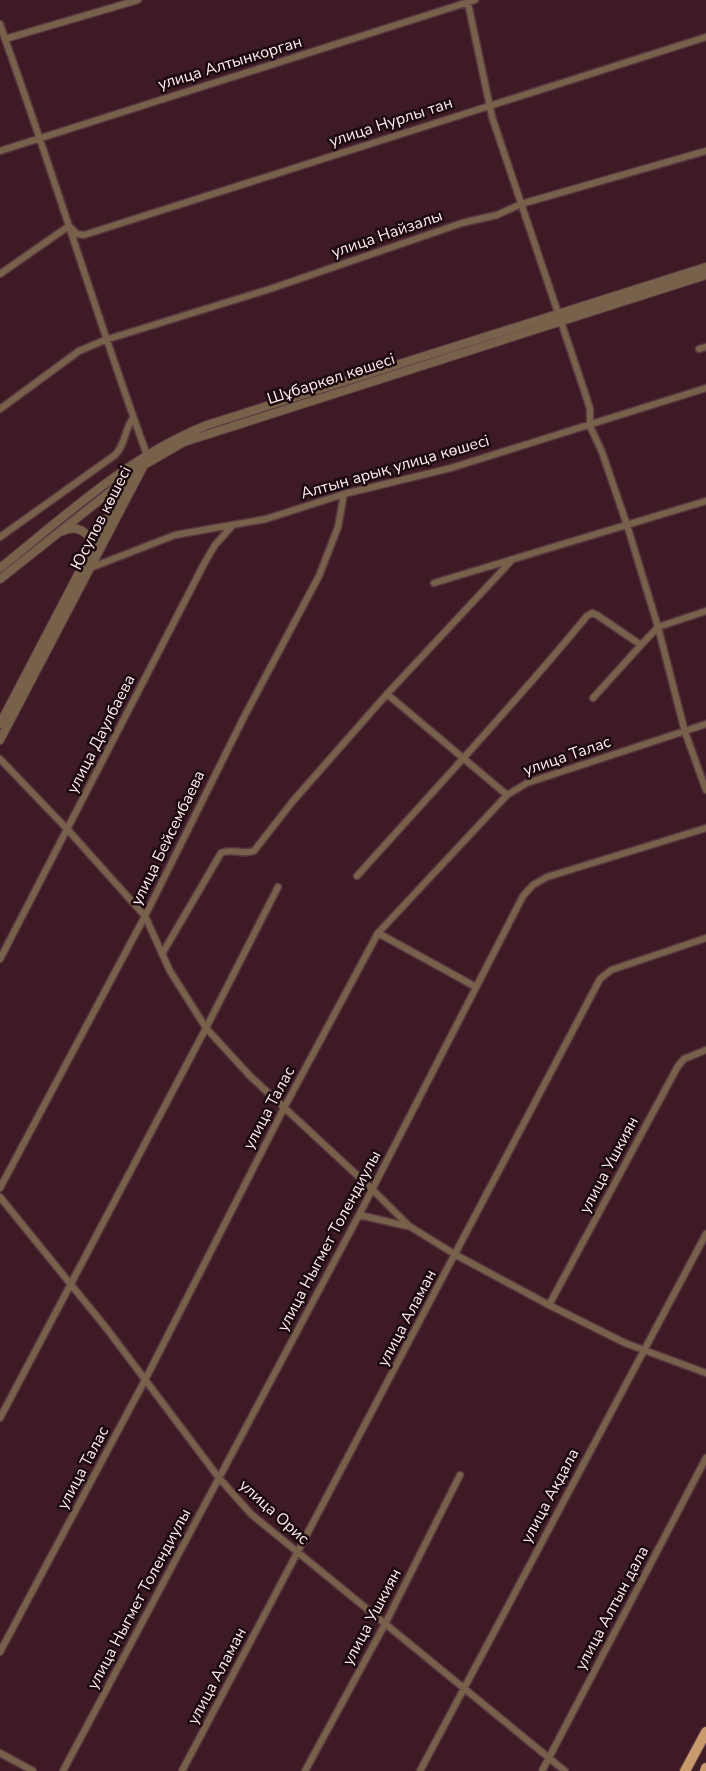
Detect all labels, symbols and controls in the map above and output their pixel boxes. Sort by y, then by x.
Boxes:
street label: улица Алтынкорган [155,31,305,95]
street label: улица Нурлы тан [326,92,456,152]
street label: улица Найзалы [328,205,446,263]
street label: Шұбаркөл көшесі [264,348,398,410]
street label: Алтын арық улица көшесі [298,430,492,504]
street label: Юсупов көшесі [65,462,137,574]
street label: улица Даулбаева [62,671,140,797]
street label: улица Талас [520,731,614,781]
street label: улица Бейсембаева [126,767,210,909]
street label: улица Талас [238,1062,300,1153]
street label: улица Ушкиян [574,1113,644,1217]
street label: улица Ныгмет Толендиулы [272,1147,386,1335]
street label: улица Аламан [372,1266,442,1370]
street label: улица Талас [52,1422,114,1513]
street label: улица Акдала [516,1445,584,1547]
street label: улица Орис [234,1475,314,1550]
street label: улица Ныгмет Толендиулы [82,1505,196,1693]
street label: улица Алтын дала [570,1542,654,1674]
street label: улица Ушкиян [337,1565,407,1669]
street label: улица Аламан [182,1624,252,1728]

